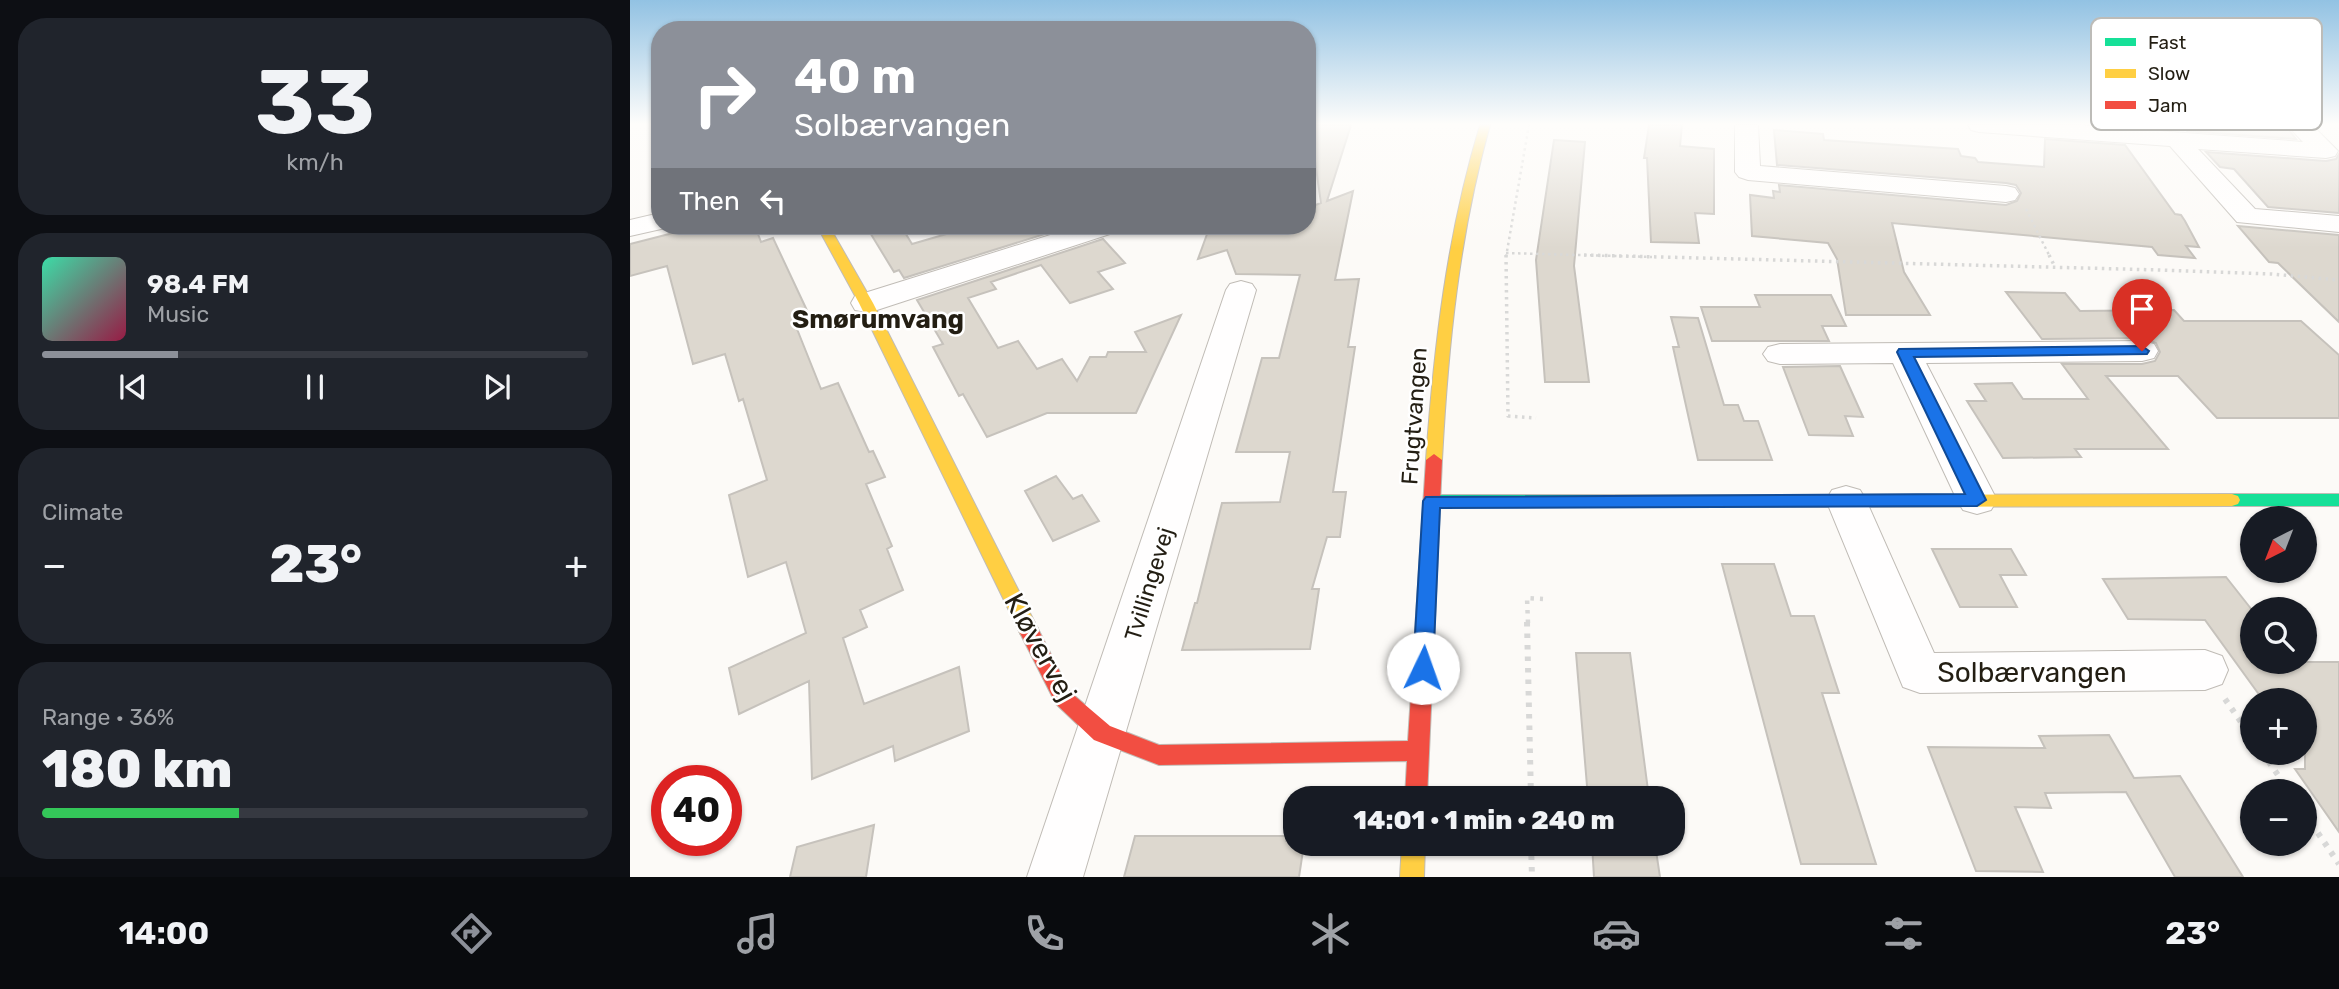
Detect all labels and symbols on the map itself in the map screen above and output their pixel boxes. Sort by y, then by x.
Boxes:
legend [2091,18,2322,130]
text: Fast [2148,31,2187,54]
text: Slow [2148,62,2190,85]
text: Jam [2148,94,2187,117]
pin [2112,279,2172,351]
district label: Smørumvang [792,304,964,335]
street label: Frugtvangen [1395,346,1433,486]
north arrow [2240,506,2317,583]
street label: Tvillingevej [1118,524,1180,644]
street label: Kløvervej [997,588,1084,707]
position arrow [1386,631,1460,705]
street label: Solbærvangen [1937,656,2127,689]
speed limit sign: 40 [651,765,742,856]

